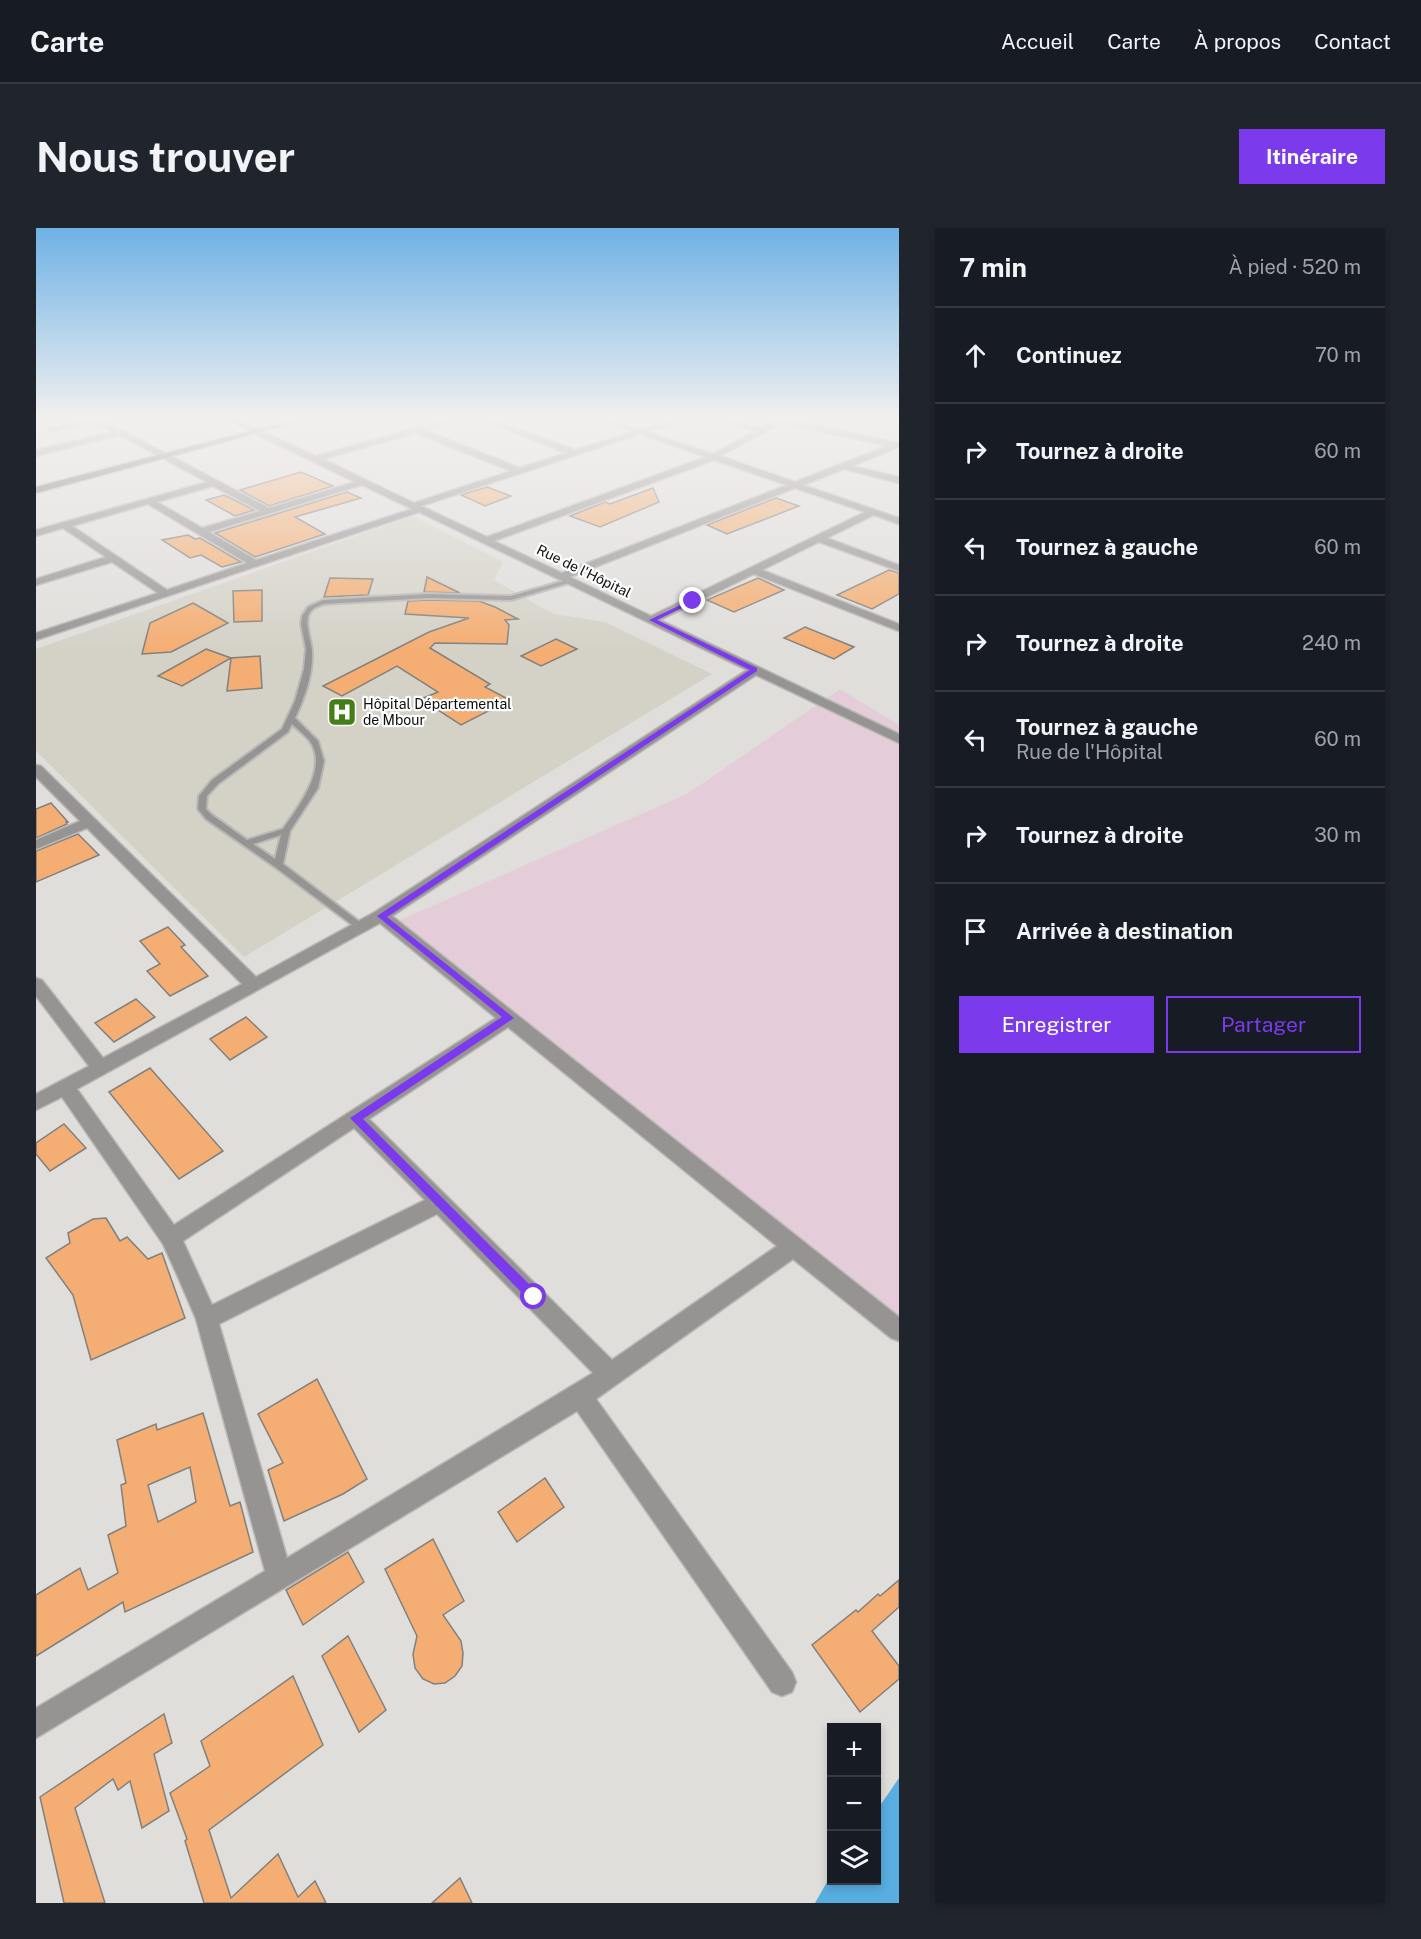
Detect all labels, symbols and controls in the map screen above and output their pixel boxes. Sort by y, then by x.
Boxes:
text: Carte [30,25,104,58]
text: Accueil [1001,29,1074,54]
text: Carte [1107,29,1161,54]
text: À propos [1194,29,1281,54]
text: Contact [1314,29,1391,54]
button: Itinéraire [1239,129,1385,184]
text: Nous trouver [36,132,295,181]
text: 7 min [959,252,1027,283]
text: À pied · 520 m [1229,255,1361,279]
icon: ahead [959,339,992,372]
text: Continuez [1016,342,1122,368]
text: 70 m [1315,343,1361,367]
icon: right [959,435,992,468]
text: Tournez à droite [1016,438,1184,464]
text: 60 m [1314,439,1361,463]
icon: left [959,531,992,564]
text: Tournez à gauche [1016,534,1198,560]
text: 60 m [1314,535,1361,559]
street label: Rue de l'Hôpital [534,541,634,601]
route end [679,587,705,613]
icon: right [959,627,992,660]
text: Tournez à droite [1016,630,1184,656]
text: 240 m [1302,631,1361,655]
hospital icon: Hôpital Départemental de Mbour [326,696,358,728]
place label: Hôpital Départemental de Mbour [363,696,511,728]
text: Tournez à gauche [1016,714,1198,740]
icon: left [959,723,992,756]
text: 60 m [1314,727,1361,751]
text: Rue de l'Hôpital [1016,740,1163,764]
icon: right [959,819,992,852]
text: Tournez à droite [1016,822,1184,848]
text: 30 m [1314,823,1361,847]
icon: arrive [959,915,992,948]
text: Arrivée à destination [1016,918,1233,944]
button: Enregistrer [959,996,1154,1053]
button: Partager [1166,996,1361,1053]
route start [520,1283,546,1309]
map controls [827,1723,881,1885]
button: + [827,1723,881,1777]
button: − [827,1777,881,1831]
button: layers [827,1831,881,1885]

